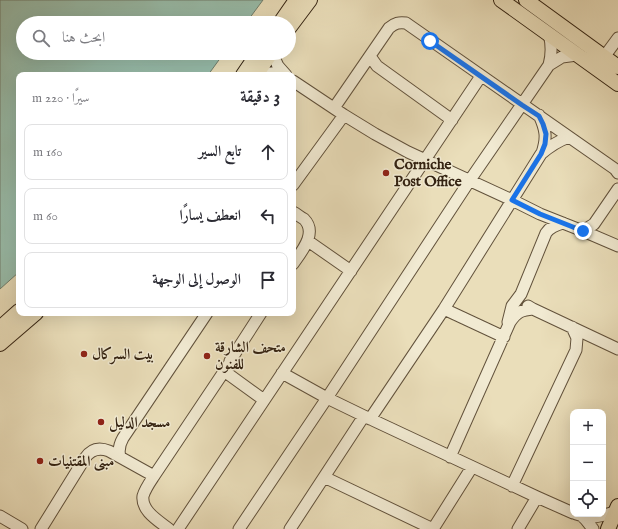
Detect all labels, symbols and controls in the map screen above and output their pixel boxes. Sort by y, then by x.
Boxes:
search box [16,16,296,60]
icon: search [30,27,52,49]
text: ابحث هنا [62,28,105,47]
route start [421,32,439,50]
text: 3 دقيقة [240,87,280,108]
text: سيرًا · 220 m [32,90,89,107]
icon: ahead [257,141,279,163]
text: تابع السير [199,142,241,161]
text: 160 m [33,144,63,161]
place label: Corniche Post Office [394,155,462,191]
marker: Corniche Post Office [381,168,391,178]
icon: left [257,205,279,227]
text: انعطف يسارًا [179,206,241,225]
text: 60 m [33,208,58,225]
route end [574,222,592,240]
icon: arrive [257,269,279,291]
text: الوصول إلى الوجهة [152,270,241,289]
place label: متحف الشارقة للفنون [215,338,286,374]
place label: بيت السركال [92,345,154,365]
marker: بيت السركال [79,349,89,359]
marker: متحف الشارقة للفنون [202,351,212,361]
map controls [570,409,606,517]
button: + [570,409,606,445]
place label: مسجد الدليل [109,413,171,433]
marker: مسجد الدليل [96,417,106,427]
button: − [570,445,606,481]
place label: مبنى المقتنيات [48,452,114,472]
marker: مبنى المقتنيات [35,456,45,466]
button: locate [570,481,606,517]

